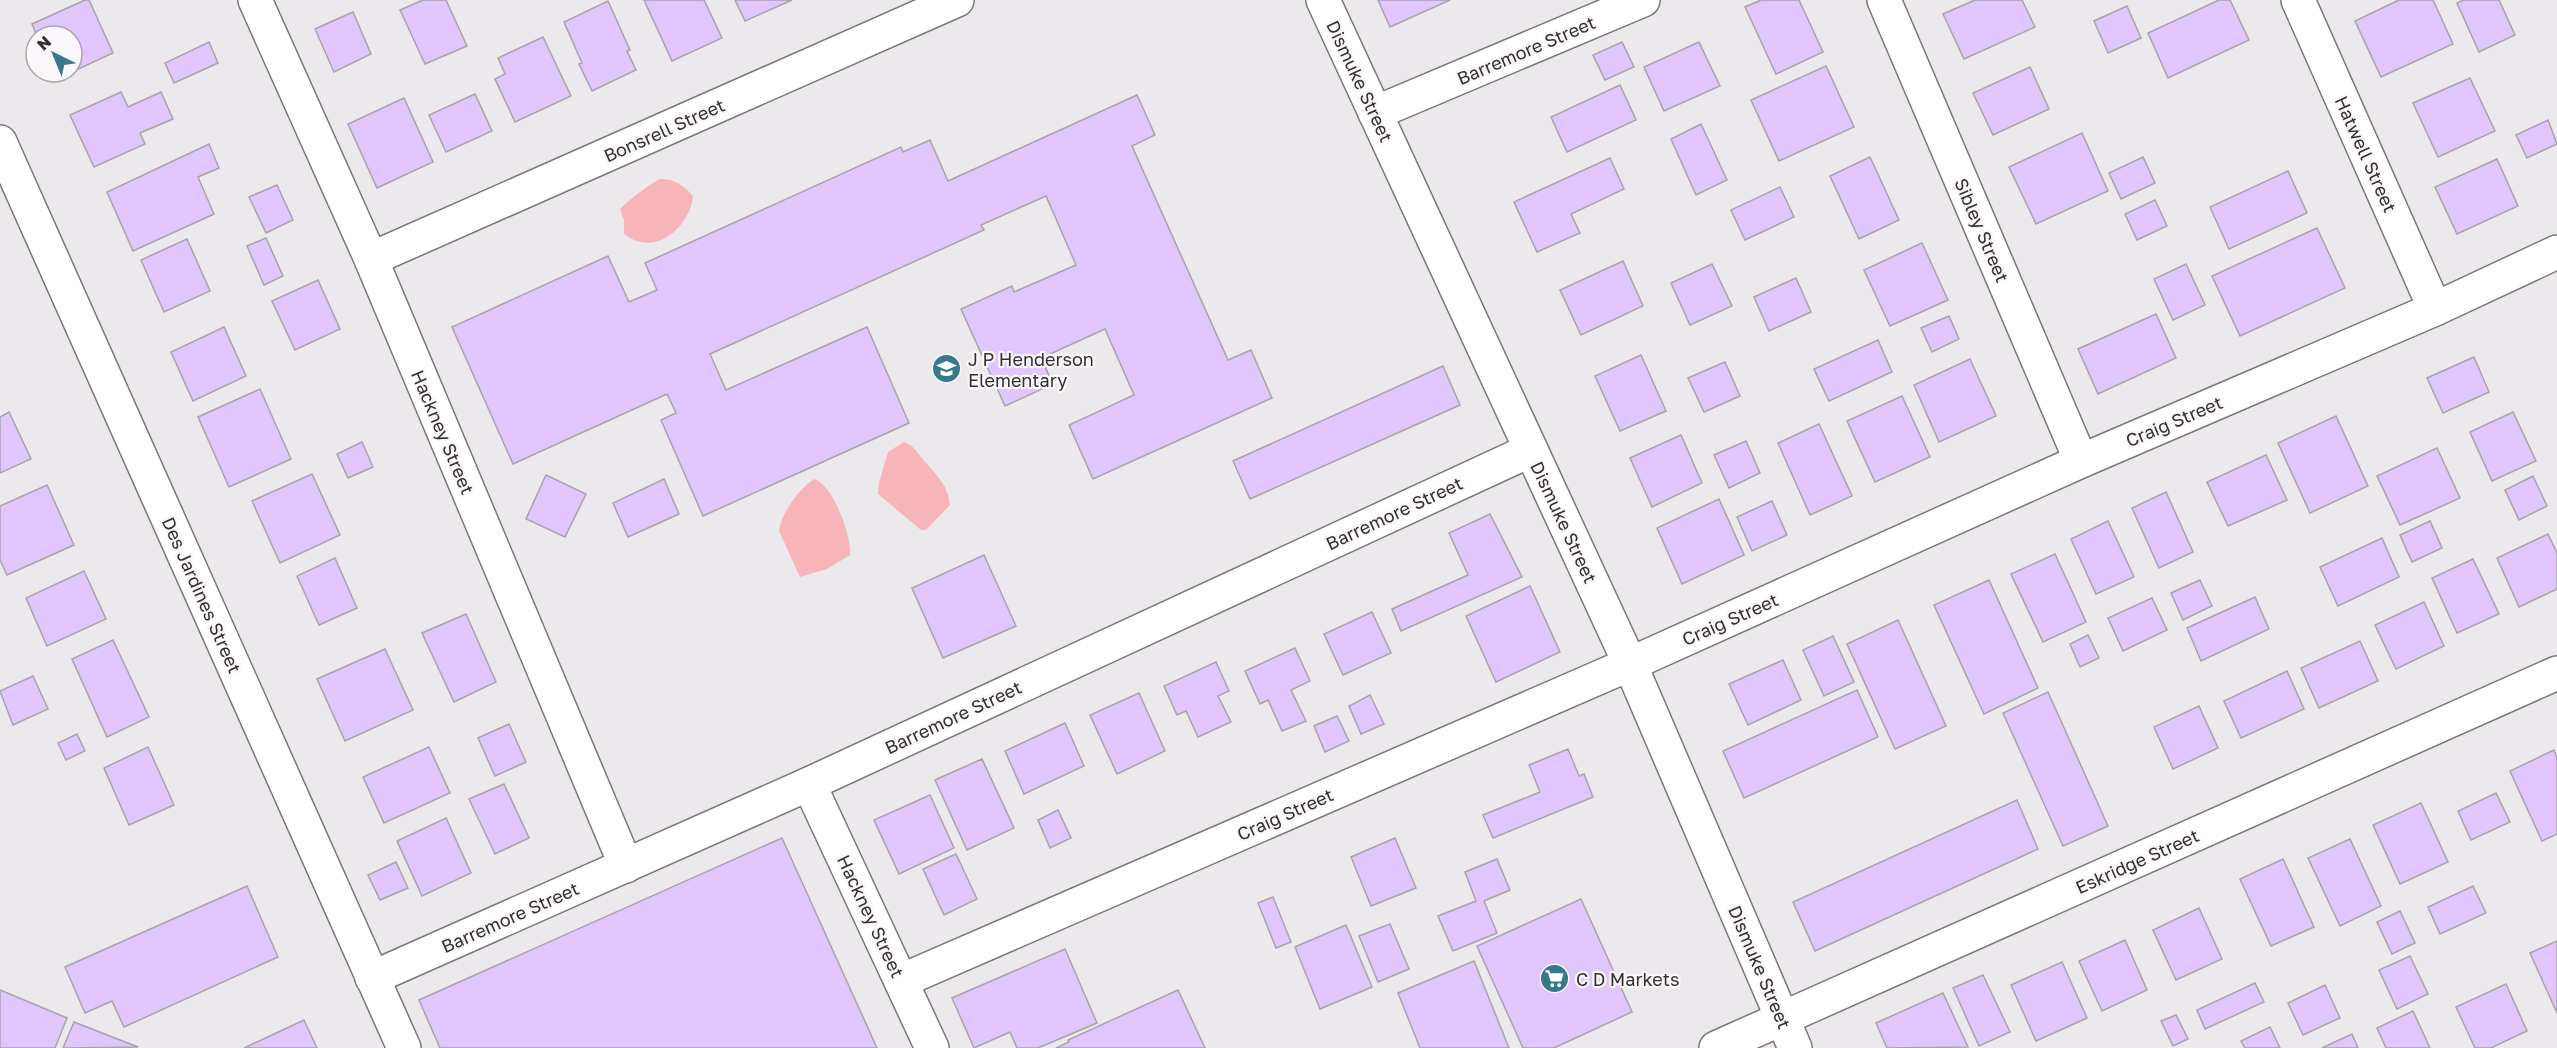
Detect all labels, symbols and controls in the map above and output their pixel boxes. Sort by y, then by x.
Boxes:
street label: Barremore Street [1453,11,1599,89]
street label: Dismuke Street [1322,17,1398,145]
north arrow [24,24,84,84]
text: N [32,32,55,54]
street label: Hatwell Street [2330,92,2402,216]
street label: Bonsrell Street [600,94,728,166]
street label: Sibley Street [1950,175,2014,285]
place label: J P Henderson Elementary [968,348,1094,391]
school or university icon: J P Henderson Elementary [931,353,963,385]
street label: Hackney Street [407,367,479,497]
street label: Craig Street [2122,391,2226,451]
street label: Dismuke Street [1526,458,1602,586]
street label: Barremore Street [1322,472,1466,554]
street label: Des Jardines Street [158,513,246,677]
street label: Craig Street [1679,588,1781,650]
street label: Barremore Street [881,676,1025,758]
street label: Craig Street [1234,783,1336,845]
street label: Eskridge Street [2072,824,2202,898]
street label: Hackney Street [833,851,909,981]
street label: Barremore Street [438,877,582,957]
street label: Dismuke Street [1724,902,1796,1032]
supermarket icon: C D Markets [1539,963,1571,995]
place label: C D Markets [1576,968,1680,990]

